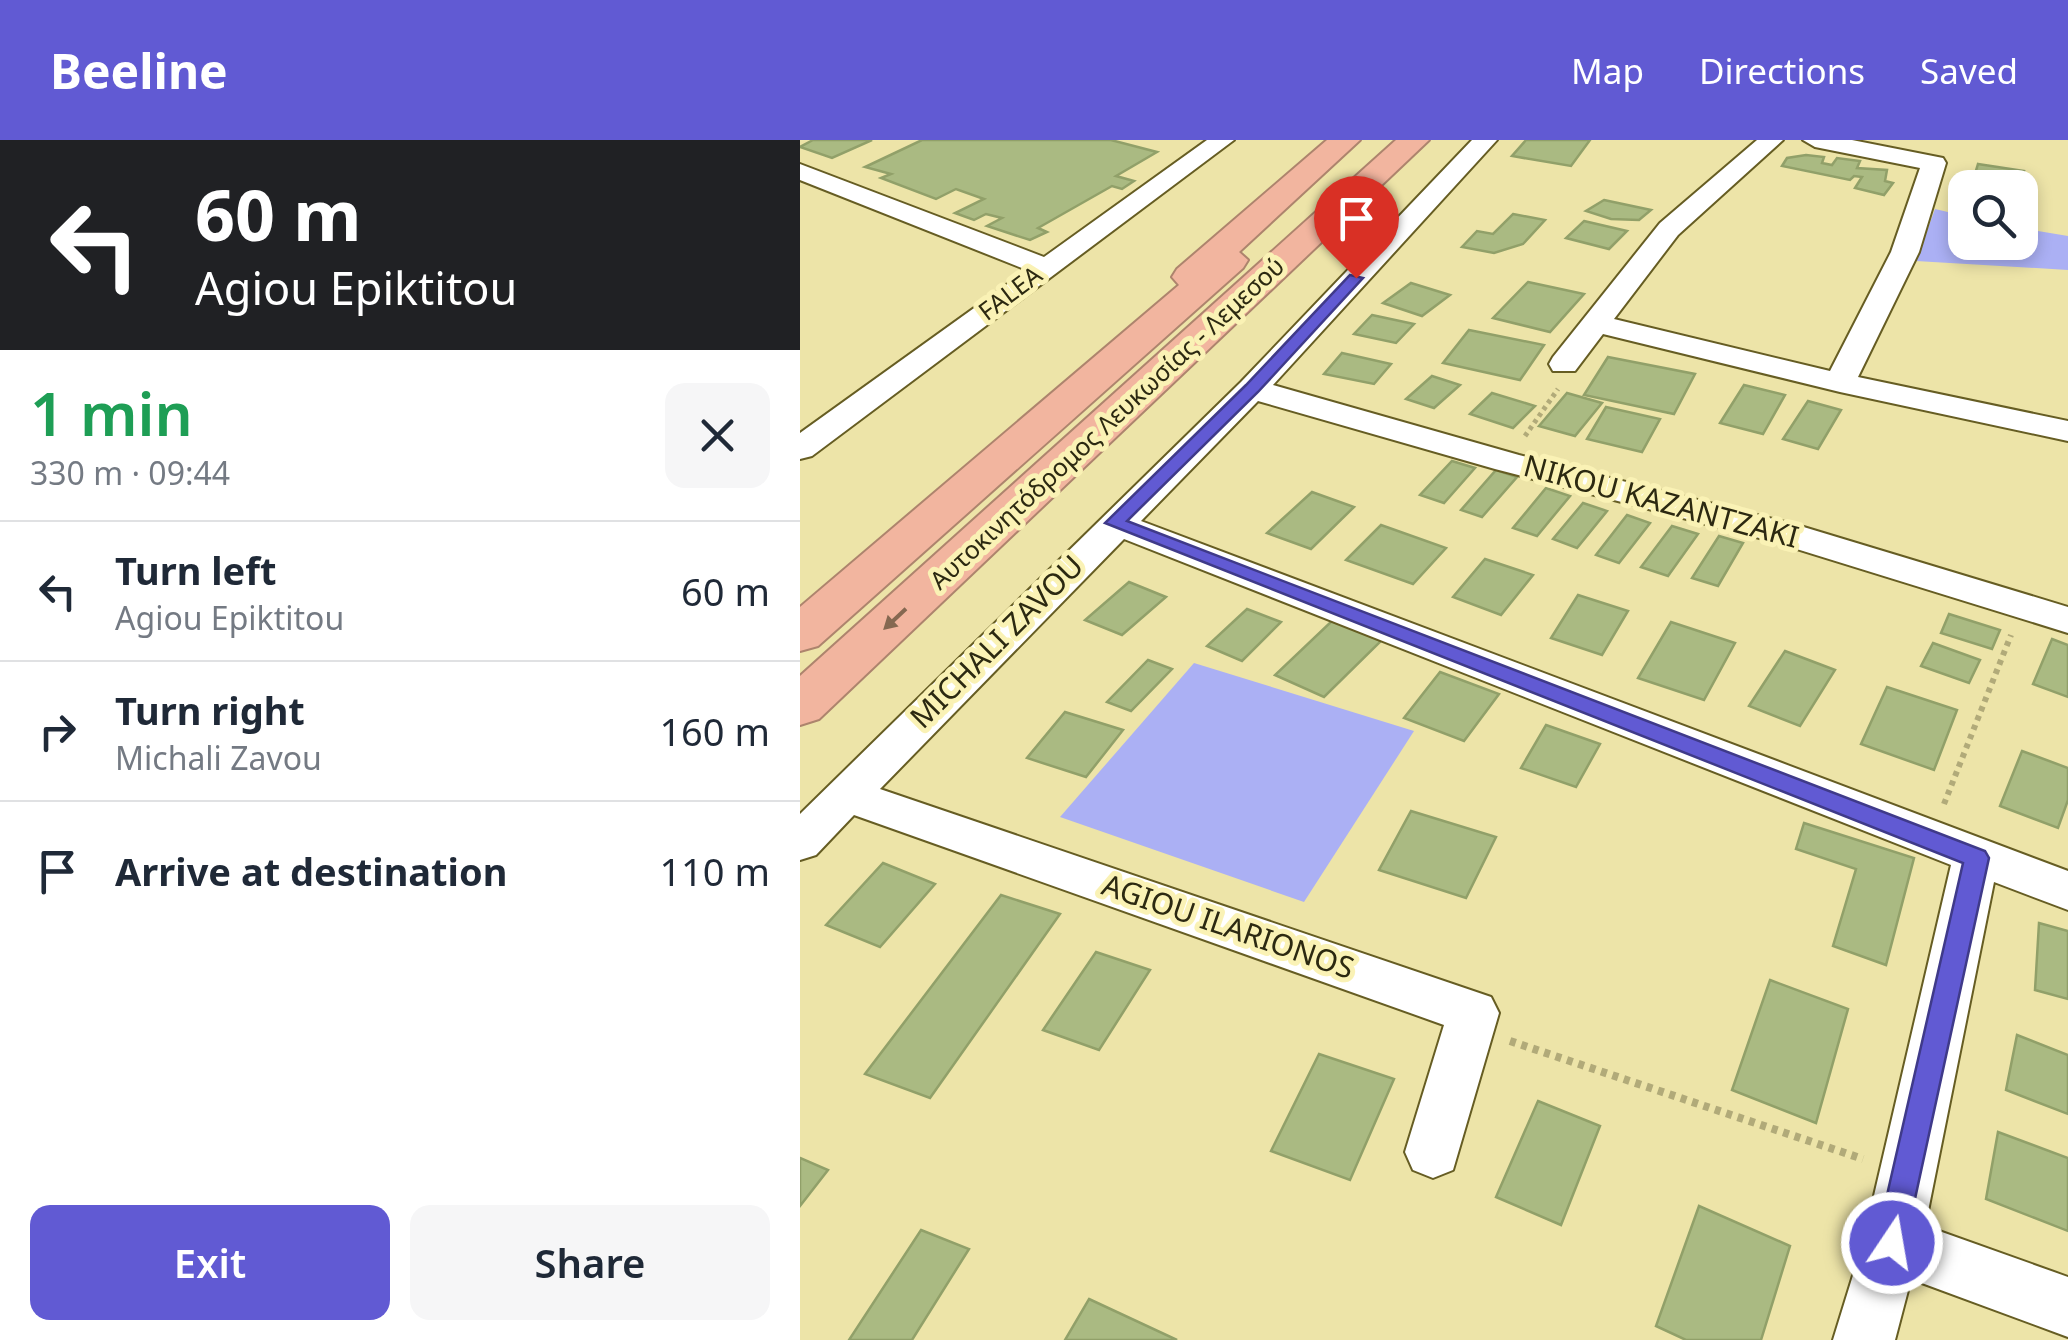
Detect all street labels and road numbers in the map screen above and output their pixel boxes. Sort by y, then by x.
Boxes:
street label: Αυτοκινητόδρομος Λευκωσίας - Λεμεσού [922,248,1291,596]
street label: FALEA [971,257,1048,327]
street label: NIKOU KAZANTZAKI [1520,444,1803,557]
street label: MICHALI ZAVOU [900,545,1092,737]
street label: AGIOU ILARIONOS [1097,863,1360,988]

